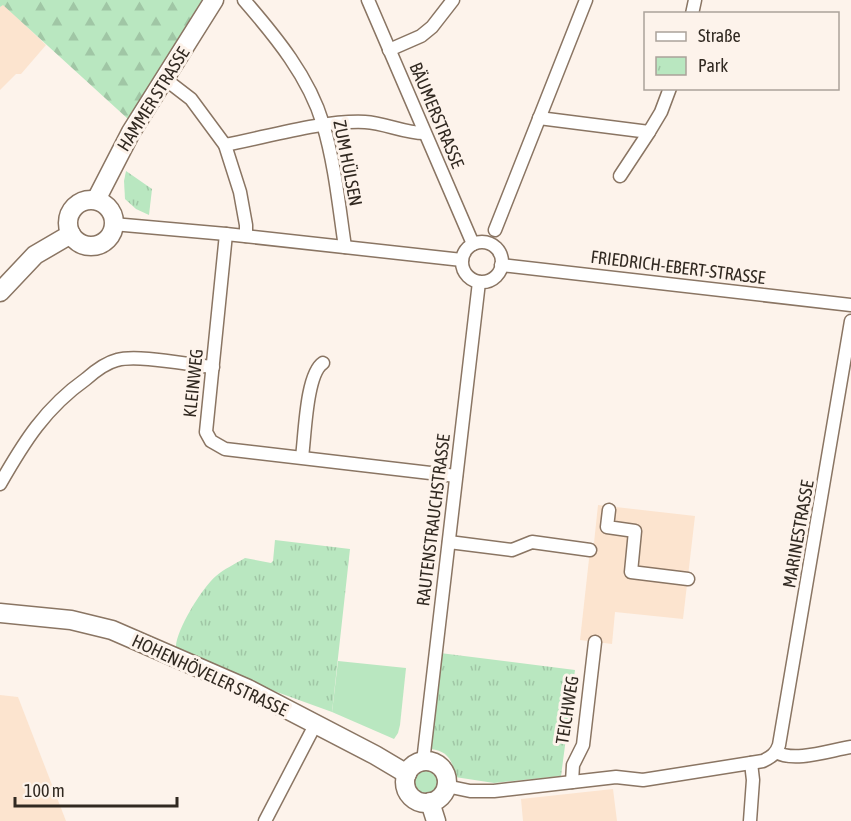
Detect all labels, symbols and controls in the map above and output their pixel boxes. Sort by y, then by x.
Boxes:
legend [644,12,839,90]
text: Straße [698,25,741,46]
street label: HAMMER STRASSE [113,43,194,155]
text: Park [698,55,728,76]
street label: BÄUMERSTRASSE [405,59,469,171]
street label: ZUM HÜLSEN [329,118,367,208]
street label: FRIEDRICH-EBERT-STRASSE [590,246,767,288]
street label: KLEINWEG [179,348,207,418]
street label: RAUTENSTRAUCHSTRASSE [412,432,454,607]
street label: MARINESTRASSE [778,478,818,589]
street label: HOHENHÖVELER STRASSE [129,630,291,720]
street label: TEICHWEG [551,674,583,746]
scale bar [15,770,177,808]
text: 100 m [24,780,65,801]

